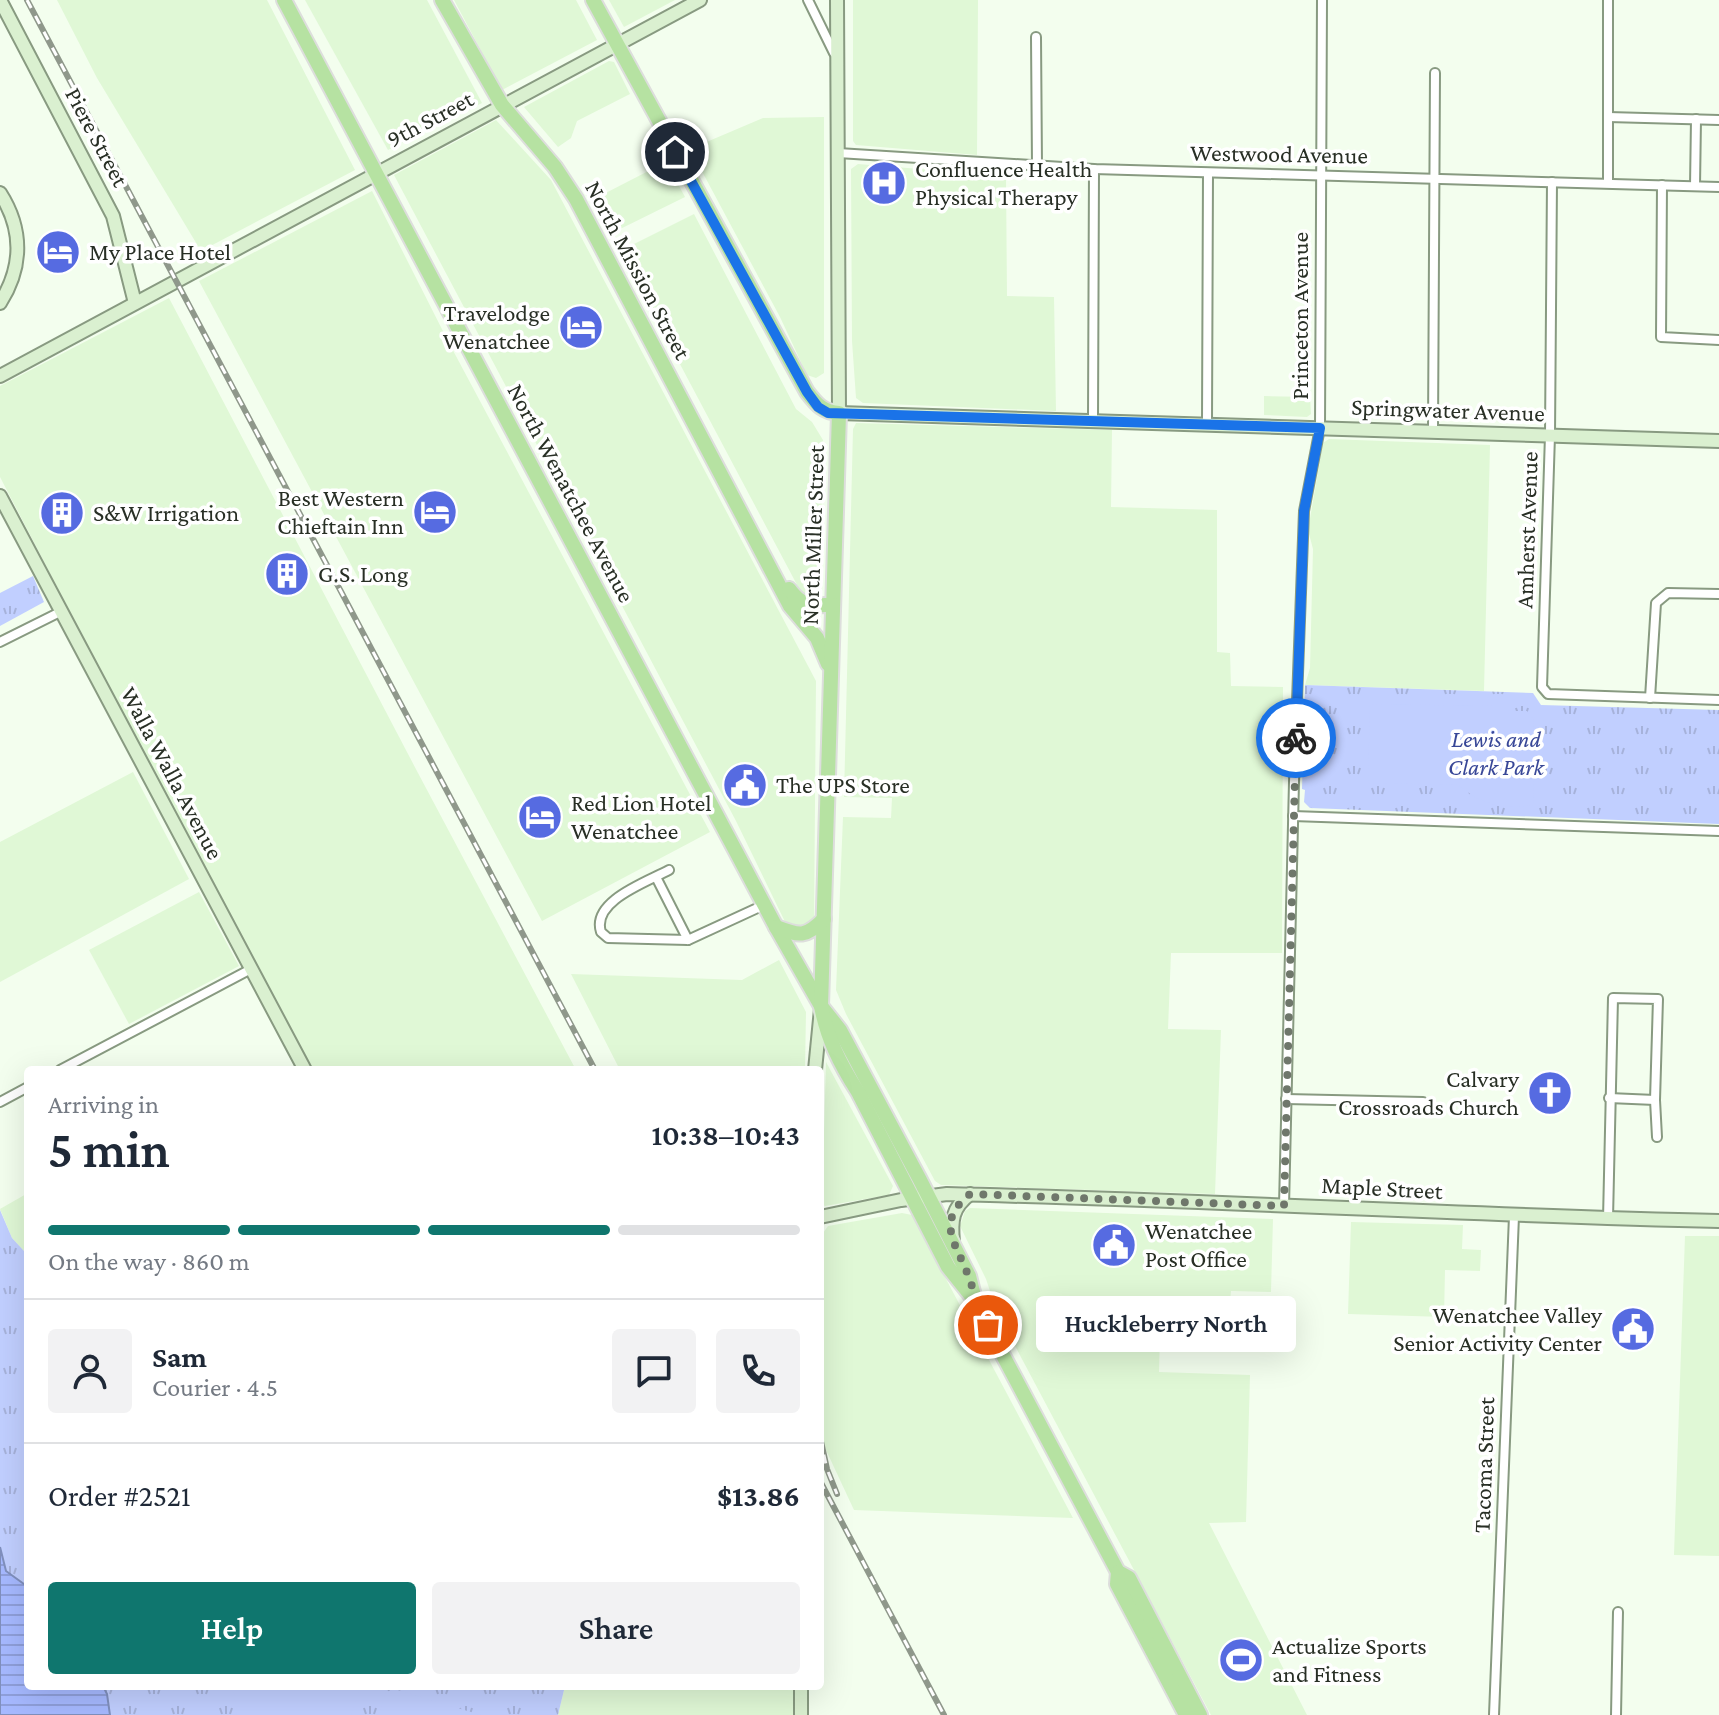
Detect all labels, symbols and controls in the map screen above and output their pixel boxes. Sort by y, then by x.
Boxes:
street label: Piere Street [60,83,135,192]
street label: 9th Street [382,84,478,152]
pin [641,118,709,186]
icon: home [653,130,697,174]
street label: Westwood Avenue [1190,138,1368,169]
place label: Confluence Health Physical Therapy [915,155,1093,210]
hospital icon: Confluence Health Physical Therapy [860,159,908,207]
street label: North Mission Street [580,176,697,365]
hotel icon: My Place Hotel [34,228,82,276]
street label: Princeton Avenue [1286,232,1313,400]
place label: My Place Hotel [89,238,231,265]
place label: Travelodge Wenatchee [443,299,550,354]
hotel icon: Travelodge Wenatchee [557,303,605,351]
street label: North Wenatchee Avenue [502,379,641,607]
street label: Springwater Avenue [1351,393,1545,426]
street label: North Miller Street [796,444,829,625]
street label: Amherst Avenue [1510,451,1543,609]
place label: Best Western Chieftain Inn [277,484,404,539]
hotel icon: Best Western Chieftain Inn [411,488,459,536]
building icon: S&W Irrigation [38,489,86,537]
place label: S&W Irrigation [93,499,239,526]
building icon: G.S. Long [263,550,311,598]
place label: G.S. Long [318,560,409,587]
street label: Walla Walla Avenue [116,682,229,864]
courier [1256,698,1336,778]
icon: bike [1274,716,1318,760]
park label: Lewis and Clark Park [1448,725,1546,780]
public building icon: The UPS Store [721,761,769,809]
place label: The UPS Store [776,771,910,798]
place label: Red Lion Hotel Wenatchee [571,789,712,844]
hotel icon: Red Lion Hotel Wenatchee [516,793,564,841]
place label: Calvary Crossroads Church [1338,1065,1520,1120]
church icon: Calvary Crossroads Church [1526,1069,1574,1117]
text: Arriving in [48,1090,159,1119]
text: 10:38–10:43 [651,1118,800,1151]
text: 5 min [48,1120,170,1178]
street label: Maple Street [1321,1171,1444,1204]
place label: Wenatchee Post Office [1145,1217,1252,1272]
public building icon: Wenatchee Post Office [1090,1221,1138,1269]
text: On the way · 860 m [48,1247,250,1276]
pin [954,1291,1022,1359]
callout: Huckleberry North [1036,1297,1296,1353]
place label: Wenatchee Valley Senior Activity Center [1393,1301,1603,1356]
icon: bag [966,1303,1010,1347]
public building icon: Wenatchee Valley Senior Activity Center [1609,1305,1657,1353]
text: Huckleberry North [1065,1309,1267,1338]
button: person [48,1329,132,1413]
button: chat [612,1329,696,1413]
button: phone [716,1329,800,1413]
text: Sam [152,1340,207,1373]
text: Courier · 4.5 [152,1373,278,1402]
street label: Tacoma Street [1468,1395,1499,1534]
text: Order #2521 [48,1479,191,1512]
text: $13.86 [717,1479,800,1512]
button: Help [48,1582,416,1674]
button: Share [432,1582,800,1674]
place label: Actualize Sports and Fitness [1272,1632,1427,1687]
sports icon: Actualize Sports and Fitness [1217,1636,1265,1684]

